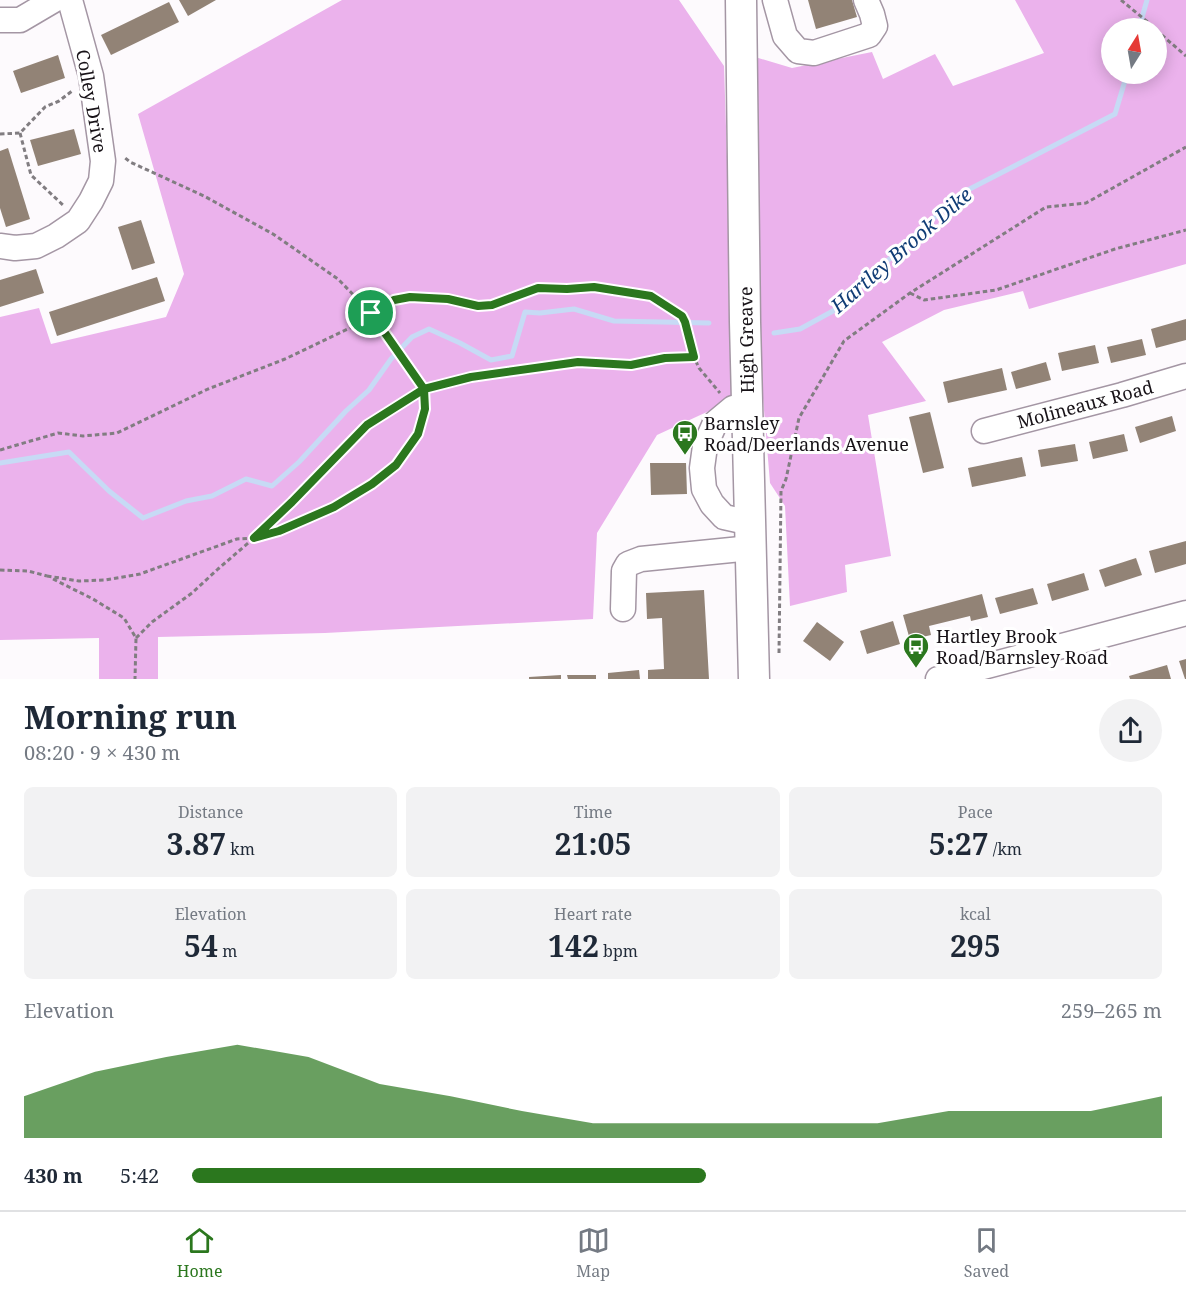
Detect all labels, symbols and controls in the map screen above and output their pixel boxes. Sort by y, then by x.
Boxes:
north arrow [1101,18,1167,84]
map controls [1101,18,1167,84]
street label: Colley Drive [71,47,113,155]
water label: Hartley Brook Dike [824,181,977,320]
street label: High Greave [733,286,759,394]
pin [345,287,396,338]
icon: arrive [354,296,387,329]
street label: Molineaux Road [1014,374,1156,434]
place label: Barnsley Road/Deerlands Avenue [704,411,909,456]
bus stop icon: Barnsley Road/Deerlands Avenue [670,418,700,456]
place label: Hartley Brook Road/Barnsley Road [936,624,1108,669]
bus stop icon: Hartley Brook Road/Barnsley Road [901,631,931,669]
text: Morning run [24,694,237,739]
button: share [1099,699,1162,762]
text: 08:20 · 9 × 430 m [24,739,180,766]
text: Distance [178,801,243,823]
text: Time [574,801,612,823]
text: Pace [958,801,993,823]
text: 3.87 [167,823,226,864]
text: 21:05 [555,823,631,864]
text: 5:27 [929,823,989,864]
text: km [226,838,255,860]
text: /km [989,838,1022,860]
text: Elevation [175,903,247,925]
text: Heart rate [554,903,632,925]
text: kcal [960,903,991,925]
text: 54 [184,925,218,966]
text: 142 [548,925,599,966]
text: 295 [950,925,1001,966]
text: m [218,940,237,962]
text: bpm [599,940,638,962]
text: Elevation [24,997,114,1024]
text: 259–265 m [1061,997,1162,1024]
text: 430 m [24,1162,83,1189]
text: 5:42 [120,1162,159,1189]
tab: Home [177,1224,222,1282]
tab: Map [576,1224,610,1282]
tab: Saved [964,1224,1009,1282]

